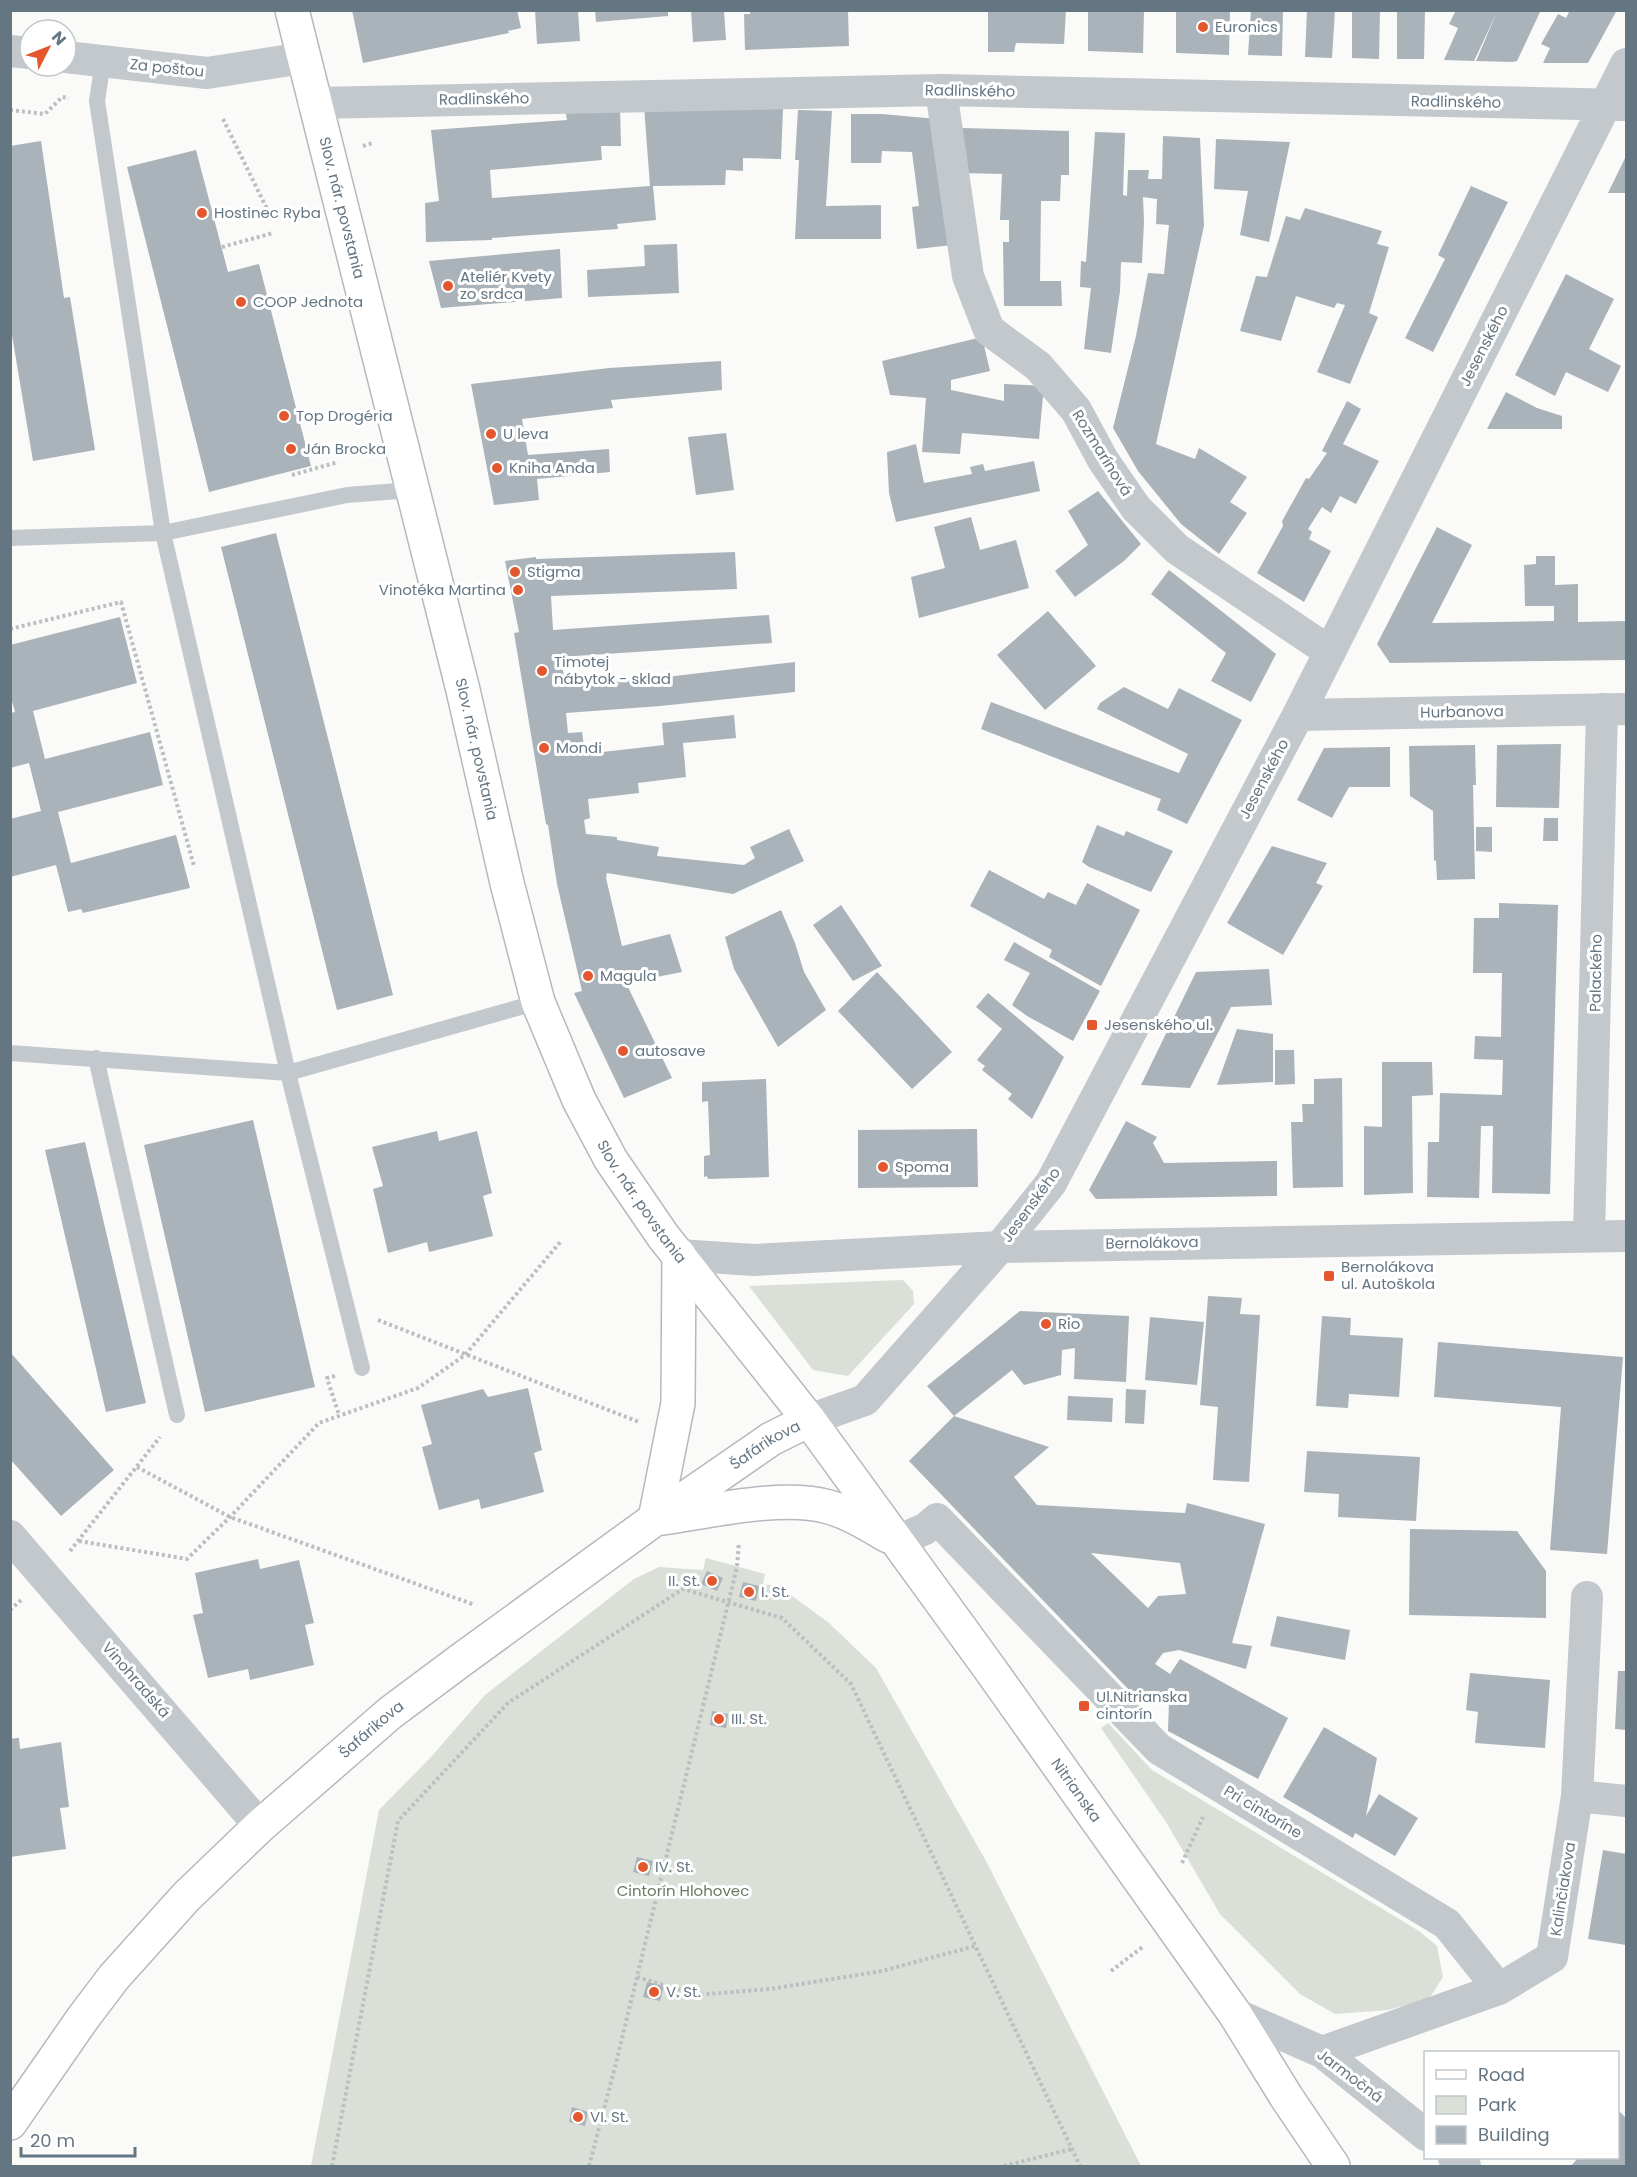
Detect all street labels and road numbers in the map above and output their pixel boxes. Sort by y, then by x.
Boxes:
street label: Za poštou [129,53,205,82]
street label: Radlinského [925,79,1015,102]
street label: Radlinského [439,87,529,110]
street label: Radlinského [1411,90,1501,113]
street label: Slov. nár. povstania [314,135,370,281]
street label: Jesenského [1454,302,1513,390]
street label: Rozmarínová [1068,406,1137,500]
street label: Slov. nár. povstania [450,676,503,822]
street label: Hurbanova [1420,700,1504,723]
street label: Jesenského [1234,735,1293,823]
street label: Palackého [1584,934,1607,1012]
street label: Slov. nár. povstania [592,1136,692,1267]
street label: Jesenského [996,1163,1065,1246]
street label: Bernolákova [1105,1231,1199,1254]
street label: Šafárikova [726,1415,804,1474]
street label: Vinohradská [98,1637,175,1722]
street label: Šafárikova [334,1695,408,1763]
street label: Nitrianska [1046,1754,1107,1827]
street label: Pri cintoríne [1220,1780,1306,1843]
street label: Kalinčiakova [1545,1840,1580,1937]
street label: Jarmočná [1313,2044,1388,2107]

